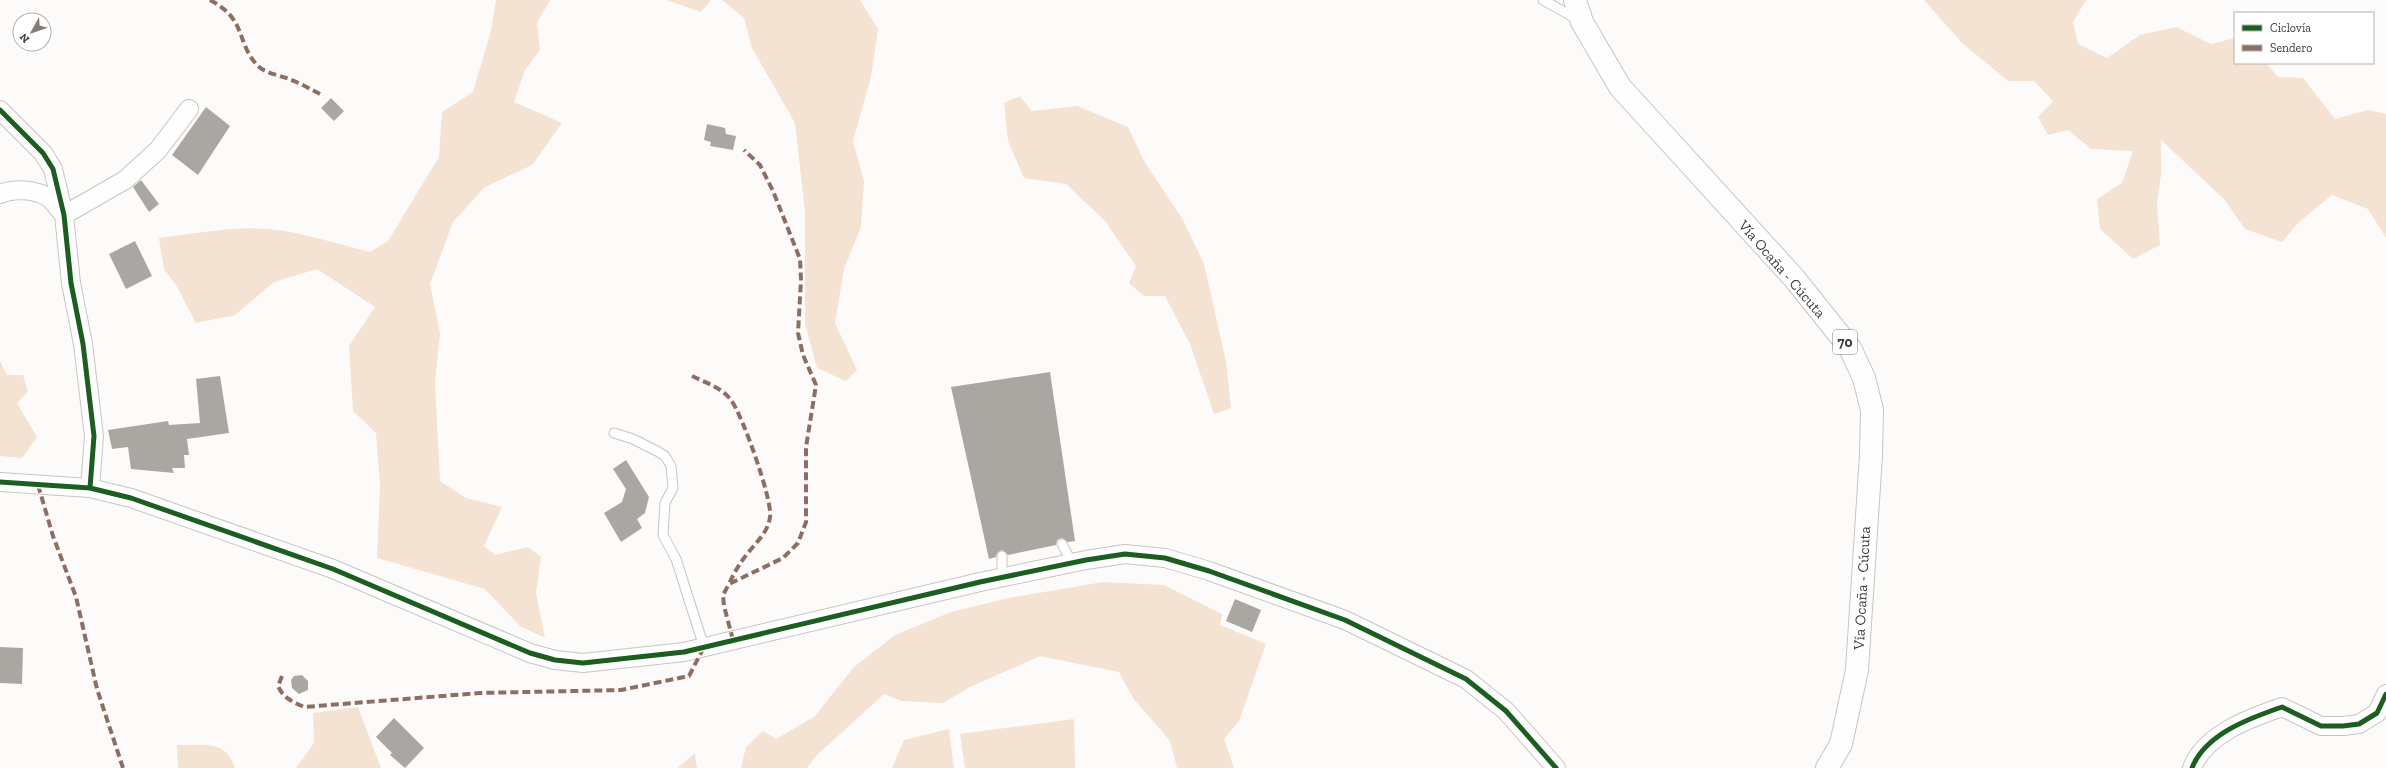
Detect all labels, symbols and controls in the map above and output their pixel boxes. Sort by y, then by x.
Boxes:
north arrow [12,12,52,52]
legend [2234,12,2374,64]
text: Ciclovía [2270,21,2311,35]
text: N [17,30,32,45]
text: Sendero [2270,41,2312,55]
street label: Vía Ocaña - Cúcuta [1734,216,1829,322]
road number: 70 [1833,330,1857,354]
street label: Vía Ocaña - Cúcuta [1850,526,1874,651]

